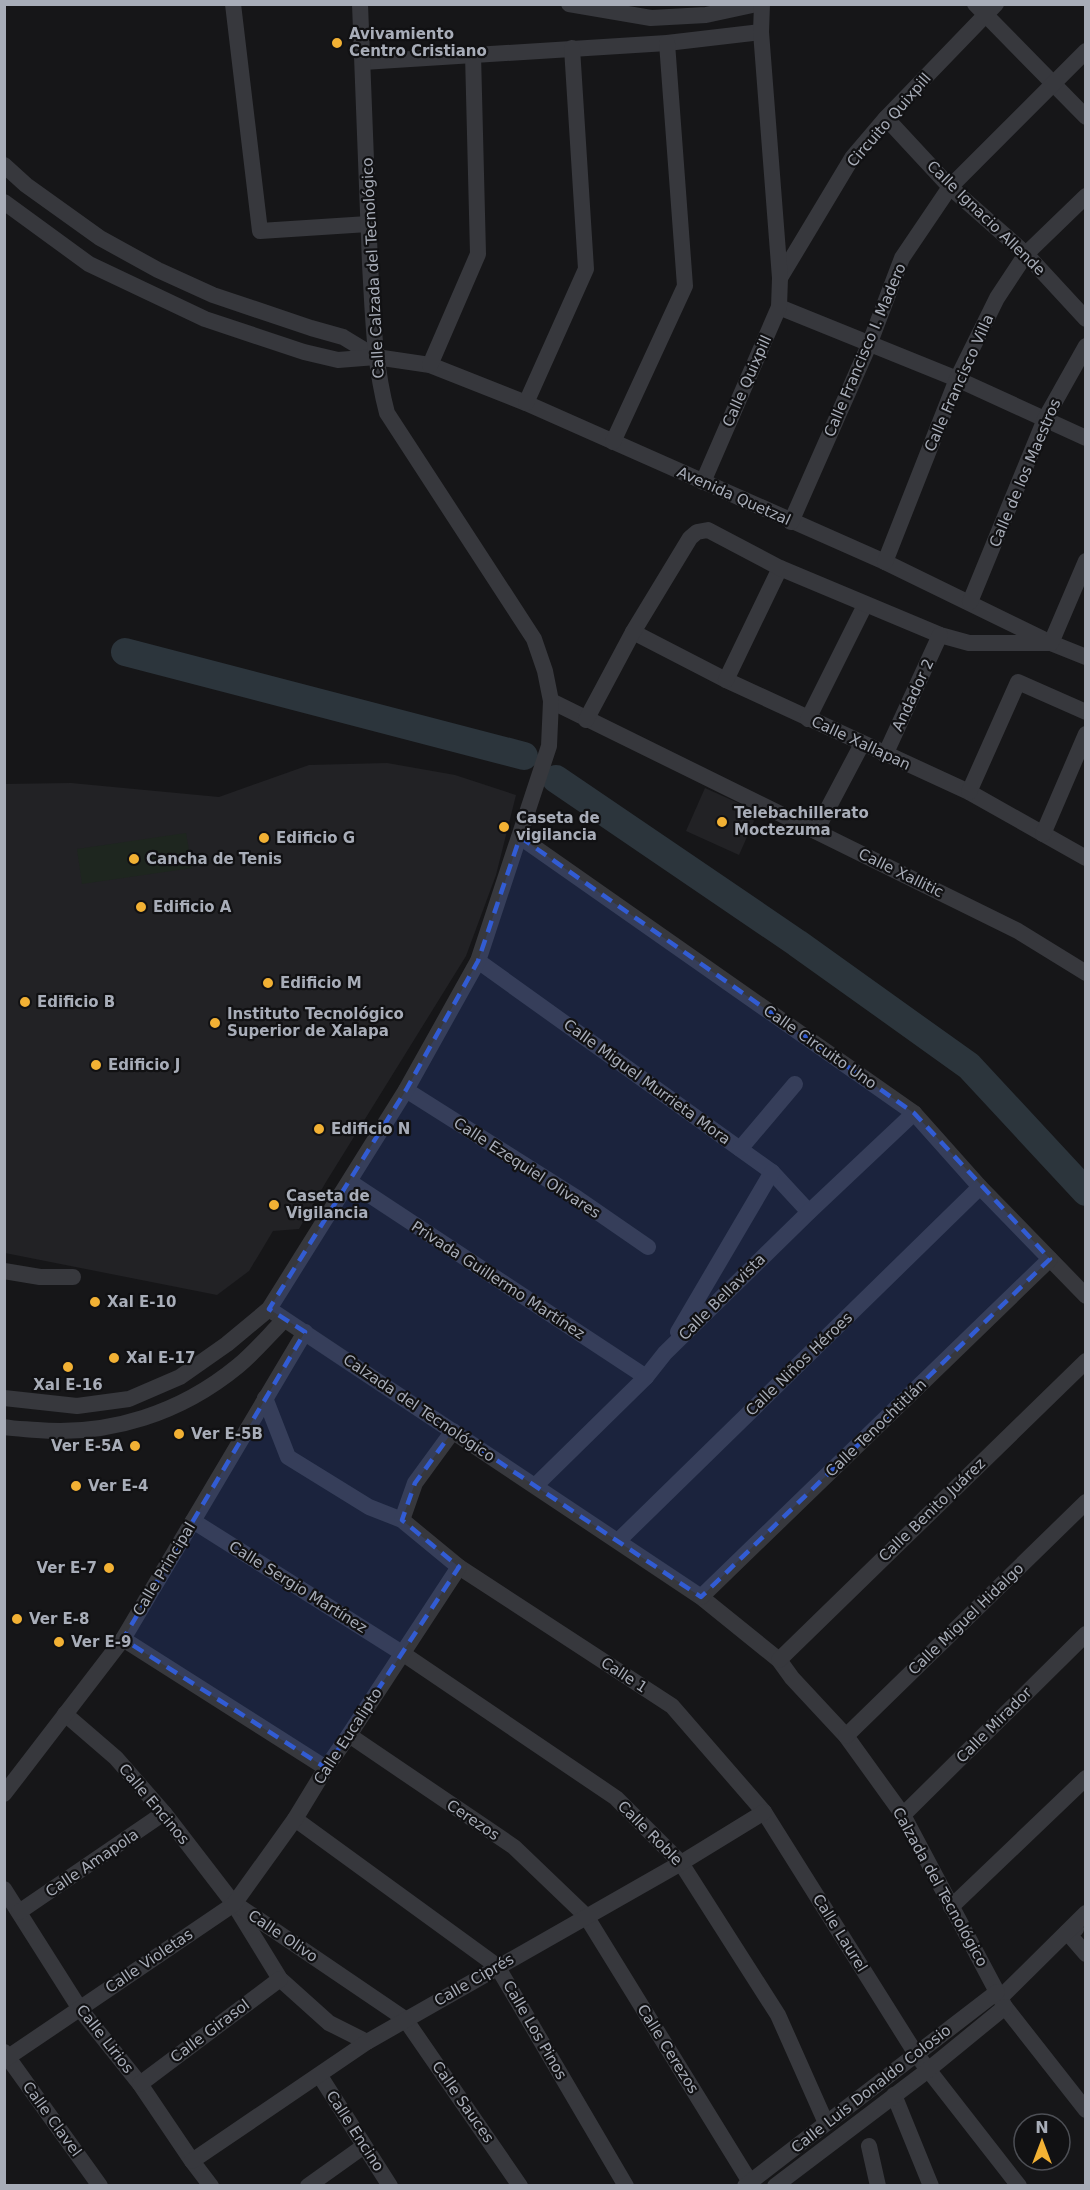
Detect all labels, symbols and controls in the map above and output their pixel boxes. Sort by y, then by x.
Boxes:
place label: Avivamiento Centro Cristiano [349,25,487,60]
marker: Avivamiento Centro Cristiano [330,36,344,50]
street label: Circuito Quixpill [843,69,935,171]
street label: Calle Calzada del Tecnológico [358,157,388,379]
street label: Calle Ignacio Allende [923,157,1049,279]
street label: Calle Francisco I. Madero [820,261,910,439]
street label: Calle Francisco Villa [921,312,997,454]
street label: Calle Quixpill [719,332,775,430]
street label: Calle de los Maestros [986,396,1064,550]
street label: Avenida Quetzal [674,463,794,529]
street label: Andador 2 [888,656,938,734]
street label: Calle Xallapan [809,712,913,774]
place label: Telebachillerato Moctezuma [734,804,869,839]
place label: Caseta de vigilancia [516,809,600,844]
marker: Telebachillerato Moctezuma [715,815,729,829]
marker: Caseta de vigilancia [497,820,511,834]
place label: Edificio G [276,829,355,847]
marker: Edificio G [257,831,271,845]
street label: Calle Xallitic [856,845,946,901]
place label: Cancha de Tenis [146,850,282,868]
marker: Cancha de Tenis [127,852,141,866]
place label: Edificio A [153,898,232,916]
marker: Edificio A [134,900,148,914]
place label: Edificio M [280,974,362,992]
marker: Edificio M [261,976,275,990]
place label: Edificio B [37,993,115,1011]
marker: Edificio B [18,995,32,1009]
street label: Calle Circuito Uno [760,1001,880,1093]
place label: Instituto Tecnológico Superior de Xalapa [227,1005,404,1040]
street label: Calle Miguel Murrieta Mora [560,1015,734,1149]
marker: Instituto Tecnológico Superior de Xalapa [208,1016,222,1030]
place label: Edificio J [108,1056,180,1074]
marker: Edificio J [89,1058,103,1072]
street label: Calle Ezequiel Olivares [450,1114,604,1222]
place label: Edificio N [331,1120,410,1138]
marker: Edificio N [312,1122,326,1136]
place label: Caseta de Vigilancia [286,1187,370,1222]
marker: Caseta de Vigilancia [267,1198,281,1212]
street label: Privada Guillermo Martínez [408,1217,588,1343]
street label: Calle Bellavista [675,1250,769,1344]
place label: Xal E-10 [107,1293,176,1311]
marker: Xal E-10 [88,1295,102,1309]
street label: Calle Niños Héroes [742,1308,856,1420]
place label: Xal E-17 [126,1349,195,1367]
street label: Calzada del Tecnológico [340,1350,498,1466]
marker: Xal E-17 [107,1351,121,1365]
marker: Xal E-16 [61,1360,75,1374]
street label: Calle Tenochtitlán [822,1375,930,1481]
place label: Xal E-16 [33,1376,103,1394]
place label: Ver E-5B [191,1425,263,1443]
marker: Ver E-5B [172,1427,186,1441]
place label: Ver E-5A [51,1437,123,1455]
marker: Ver E-5A [128,1439,142,1453]
street label: Calle Benito Juárez [875,1454,989,1565]
place label: Ver E-4 [88,1477,149,1495]
marker: Ver E-4 [69,1479,83,1493]
street label: Calle Principal [129,1519,199,1619]
street label: Calle Sergio Martínez [226,1537,370,1637]
place label: Ver E-7 [37,1559,97,1577]
street label: Calle Miguel Hidalgo [905,1559,1027,1679]
marker: Ver E-7 [102,1561,116,1575]
place label: Ver E-8 [29,1610,90,1628]
marker: Ver E-8 [10,1612,24,1626]
place label: Ver E-9 [71,1633,132,1651]
marker: Ver E-9 [52,1635,66,1649]
street label: Calle 1 [597,1653,651,1697]
street label: Calle Mirador [953,1683,1036,1766]
street label: Calle Eucalipto [310,1684,386,1788]
street label: Calle Encinos [115,1760,193,1848]
street label: Cerezos [443,1796,503,1844]
street label: Calle Roble [614,1797,686,1869]
street label: Calzada del Tecnológico [889,1804,991,1970]
street label: Calle Amapola [42,1825,142,1901]
street label: Calle Laurel [809,1891,871,1975]
street label: Calle Olivo [245,1906,321,1966]
street label: Calle Violetas [102,1925,196,1997]
street label: Calle Ciprés [431,1950,517,2010]
street label: Calle Los Pinos [499,1977,571,2083]
street label: Calle Girasol [167,1995,253,2067]
street label: Calle Lirios [73,2001,137,2077]
street label: Calle Cerezos [633,2001,703,2097]
street label: Calle Luis Donaldo Colosio [788,2021,954,2157]
street label: Calle Sauces [428,2058,498,2146]
street label: Calle Clavel [19,2078,85,2160]
street label: Calle Encino [322,2087,388,2175]
north arrow [1012,2112,1072,2172]
text: N [1035,2118,1049,2137]

